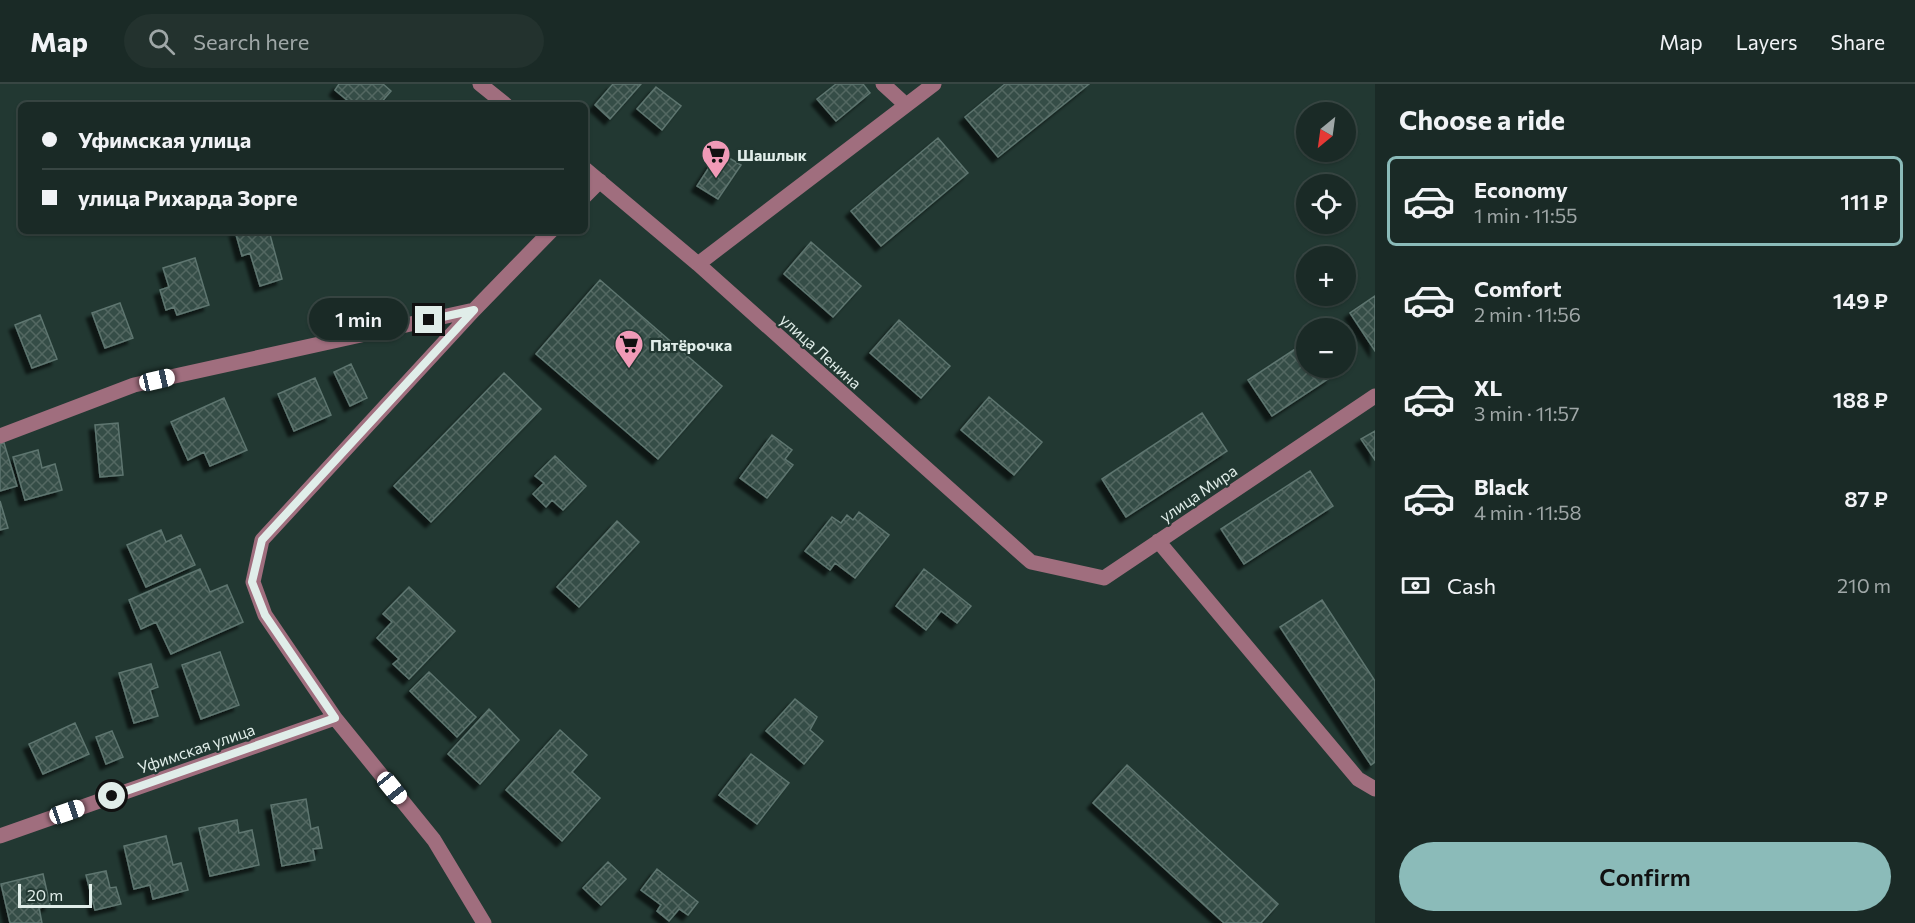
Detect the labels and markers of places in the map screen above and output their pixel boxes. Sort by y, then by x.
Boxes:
supermarket icon: Шашлык [700,138,732,180]
place label: Шашлык [737,145,807,164]
supermarket icon: Пятёрочка [613,328,645,370]
place label: Пятёрочка [650,335,732,354]

